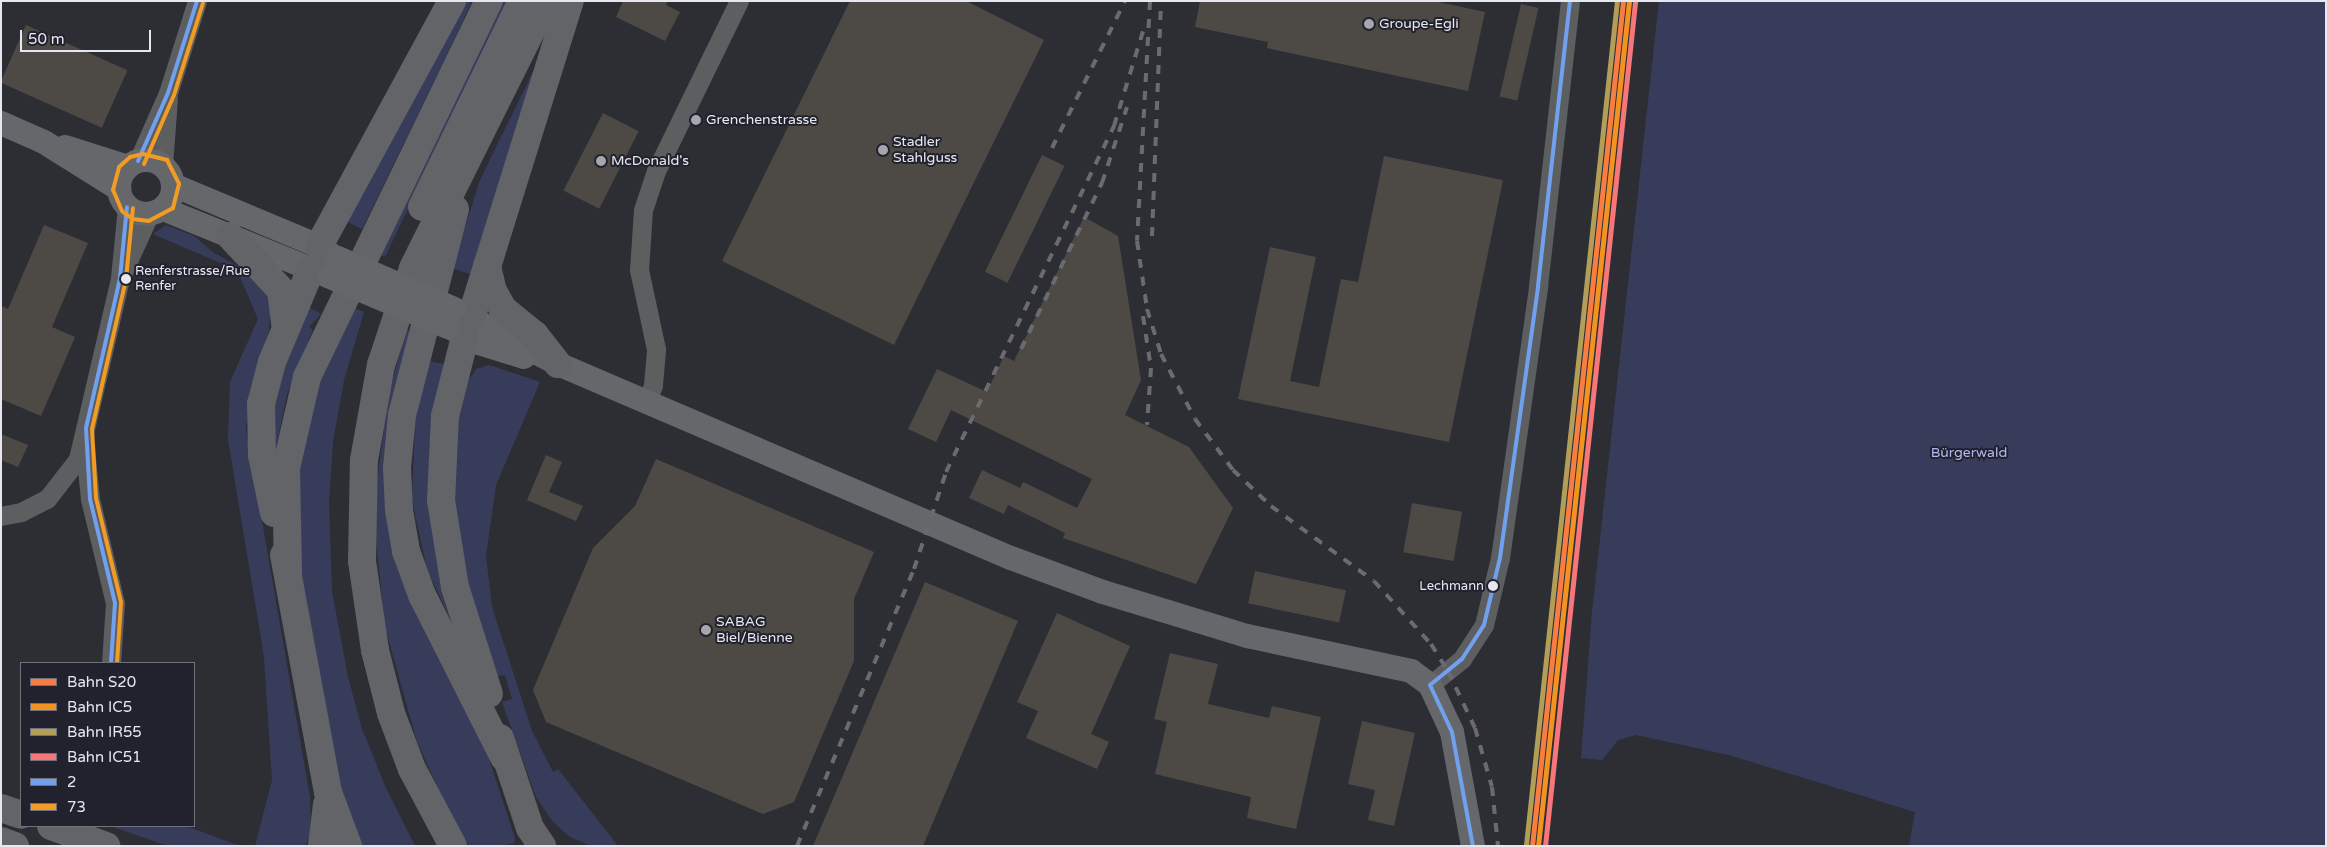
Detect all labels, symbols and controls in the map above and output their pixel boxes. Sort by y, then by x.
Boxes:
place label: Groupe-Egli [1379,16,1459,32]
marker: Groupe-Egli [1363,18,1375,30]
scale bar [22,20,154,52]
text: 50 m [28,30,65,48]
place label: Grenchenstrasse [706,112,817,128]
marker: Grenchenstrasse [690,114,702,126]
place label: Stadler Stahlguss [893,134,957,166]
marker: Stadler Stahlguss [877,144,889,156]
place label: McDonald's [611,153,689,169]
marker: McDonald's [595,155,607,167]
place label: Renferstrasse/Rue Renfer [135,264,250,295]
marker: Renferstrasse/Rue Renfer [121,274,131,284]
park label: Bürgerwald [1931,445,2007,461]
place label: Lechmann [1419,578,1484,594]
marker: Lechmann [1488,581,1498,591]
place label: SABAG Biel/Bienne [716,614,793,646]
marker: SABAG Biel/Bienne [700,624,712,636]
legend [20,662,195,827]
text: Bahn S20 [67,673,136,691]
text: Bahn IC5 [67,698,132,716]
text: Bahn IR55 [67,723,142,741]
text: Bahn IC51 [67,748,142,766]
text: 2 [67,773,76,791]
text: 73 [67,798,86,816]

